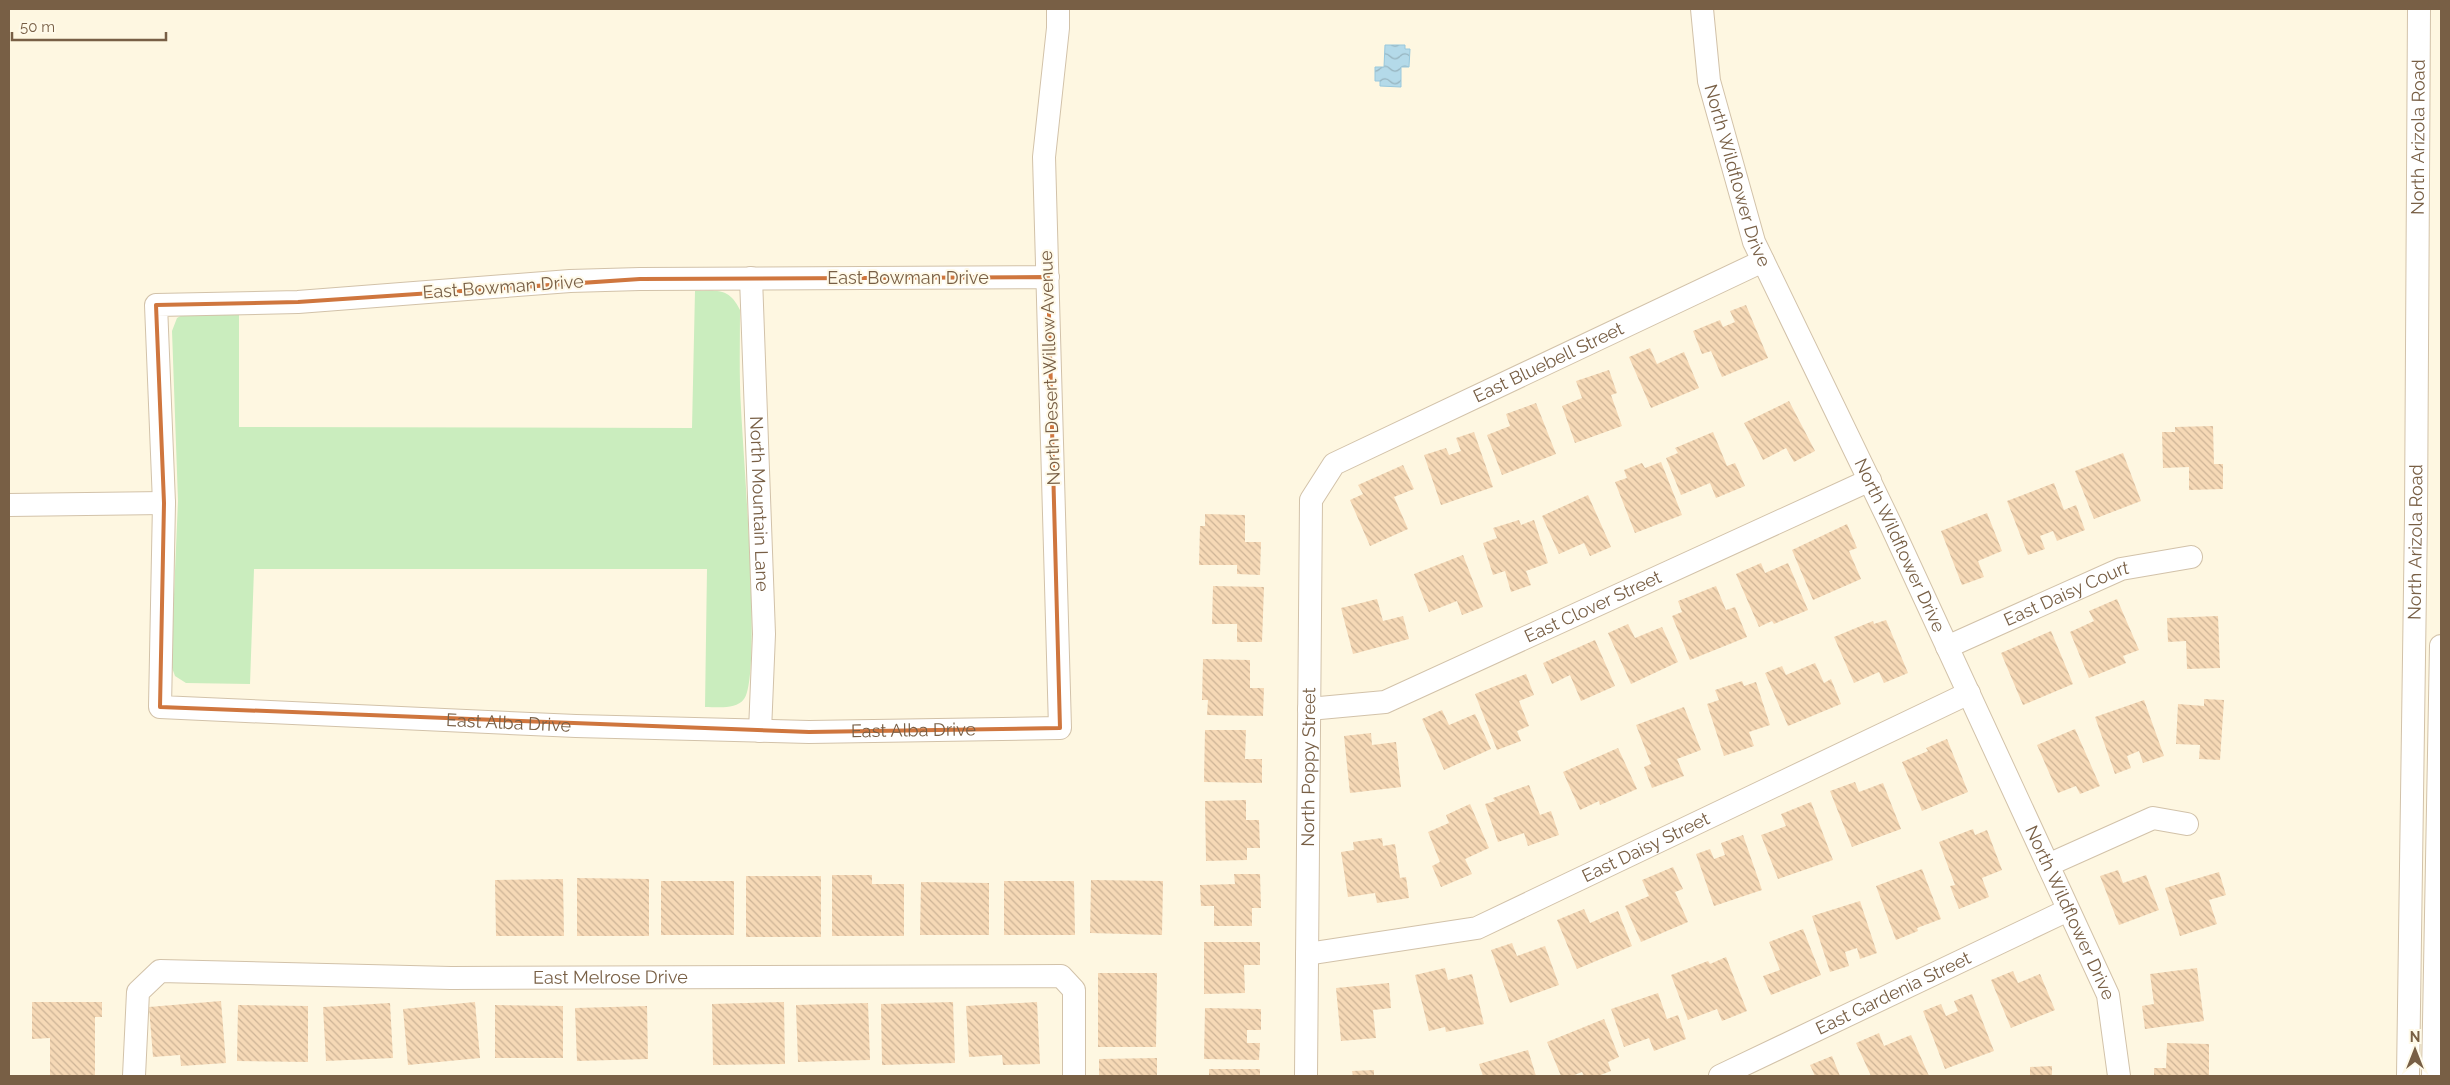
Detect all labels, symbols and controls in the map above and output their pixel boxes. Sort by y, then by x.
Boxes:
scale bar [12,10,166,42]
text: 50 m [20,18,55,36]
street label: North Arizola Road [2407,59,2429,215]
street label: North Wildflower Drive [1700,82,1776,270]
street label: North Desert Willow Avenue [1035,250,1064,486]
street label: East Bowman Drive [827,267,989,288]
street label: East Bowman Drive [422,270,585,303]
street label: East Bluebell Street [1470,318,1627,407]
street label: North Mountain Lane [746,416,773,592]
street label: North Wildflower Drive [1850,455,1950,636]
street label: North Arizola Road [2404,464,2426,620]
street label: East Daisy Court [2000,557,2130,630]
street label: East Clover Street [1521,566,1664,647]
street label: North Poppy Street [1297,687,1319,847]
street label: East Alba Drive [446,709,572,736]
street label: East Alba Drive [851,718,977,741]
street label: East Daisy Street [1578,808,1713,886]
street label: North Wildflower Drive [2021,822,2120,1003]
street label: East Gardenia Street [1812,947,1974,1039]
street label: East Melrose Drive [533,966,688,988]
north arrow [2390,1025,2440,1075]
text: N [2410,1029,2420,1045]

